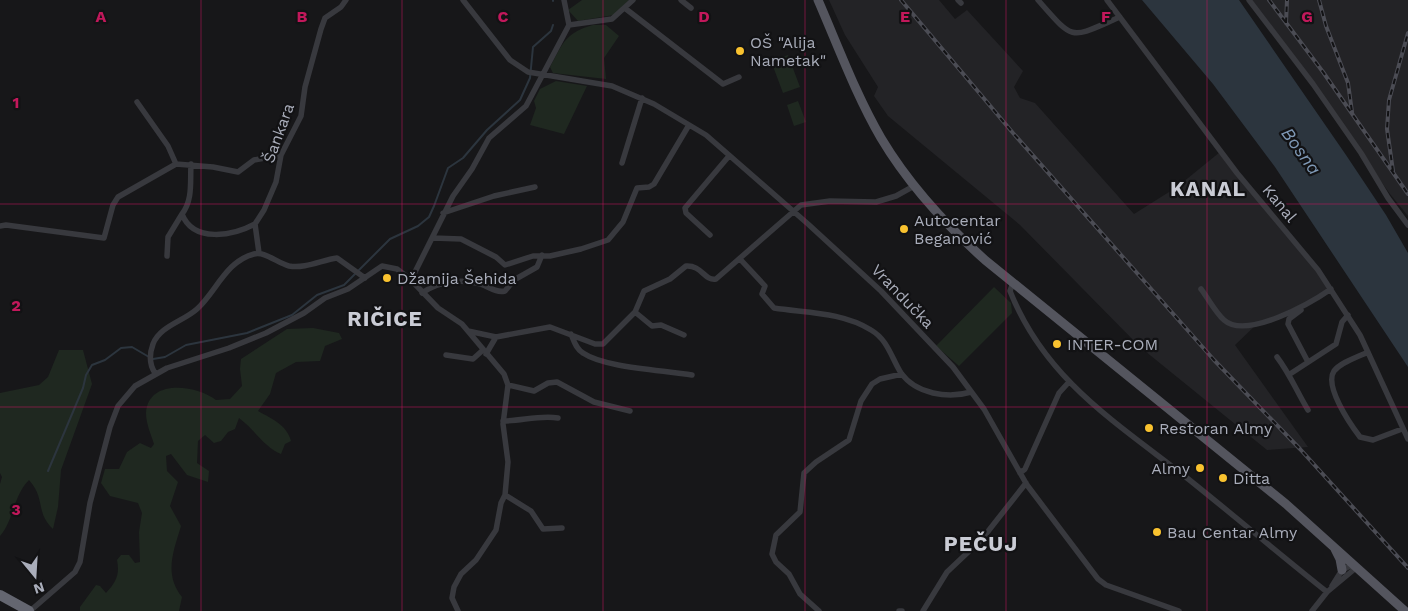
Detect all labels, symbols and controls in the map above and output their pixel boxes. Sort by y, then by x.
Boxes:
text: A [96,7,107,26]
text: B [297,7,308,26]
text: C [498,7,509,26]
text: D [698,7,710,26]
text: E [900,7,910,26]
text: F [1101,7,1111,26]
text: G [1301,7,1313,26]
place label: OŠ "Alija Nametak" [750,33,826,70]
marker: OŠ "Alija Nametak" [734,45,746,57]
text: 1 [13,93,19,112]
street label: Šankara [259,101,298,166]
water label: Bosna [1277,123,1326,178]
district label: KANAL [1170,176,1246,201]
street label: Kanal [1258,181,1301,226]
place label: Autocentar Beganović [914,211,1001,248]
marker: Autocentar Beganović [898,223,910,235]
street label: Vrandučka [867,260,938,332]
place label: Džamija Šehida [397,269,517,288]
marker: Džamija Šehida [381,272,393,284]
text: 2 [11,296,21,315]
district label: RIČICE [347,306,423,331]
place label: INTER-COM [1067,335,1158,354]
marker: INTER-COM [1051,338,1063,350]
place label: Restoran Almy [1159,419,1273,438]
marker: Restoran Almy [1143,422,1155,434]
place label: Almy [1151,459,1191,478]
marker: Almy [1194,462,1206,474]
place label: Ditta [1233,469,1270,488]
marker: Ditta [1217,472,1229,484]
text: 3 [11,500,21,519]
place label: Bau Centar Almy [1167,523,1298,542]
marker: Bau Centar Almy [1151,526,1163,538]
district label: PEČUJ [944,531,1018,556]
north arrow [10,551,60,601]
text: N [32,579,46,598]

